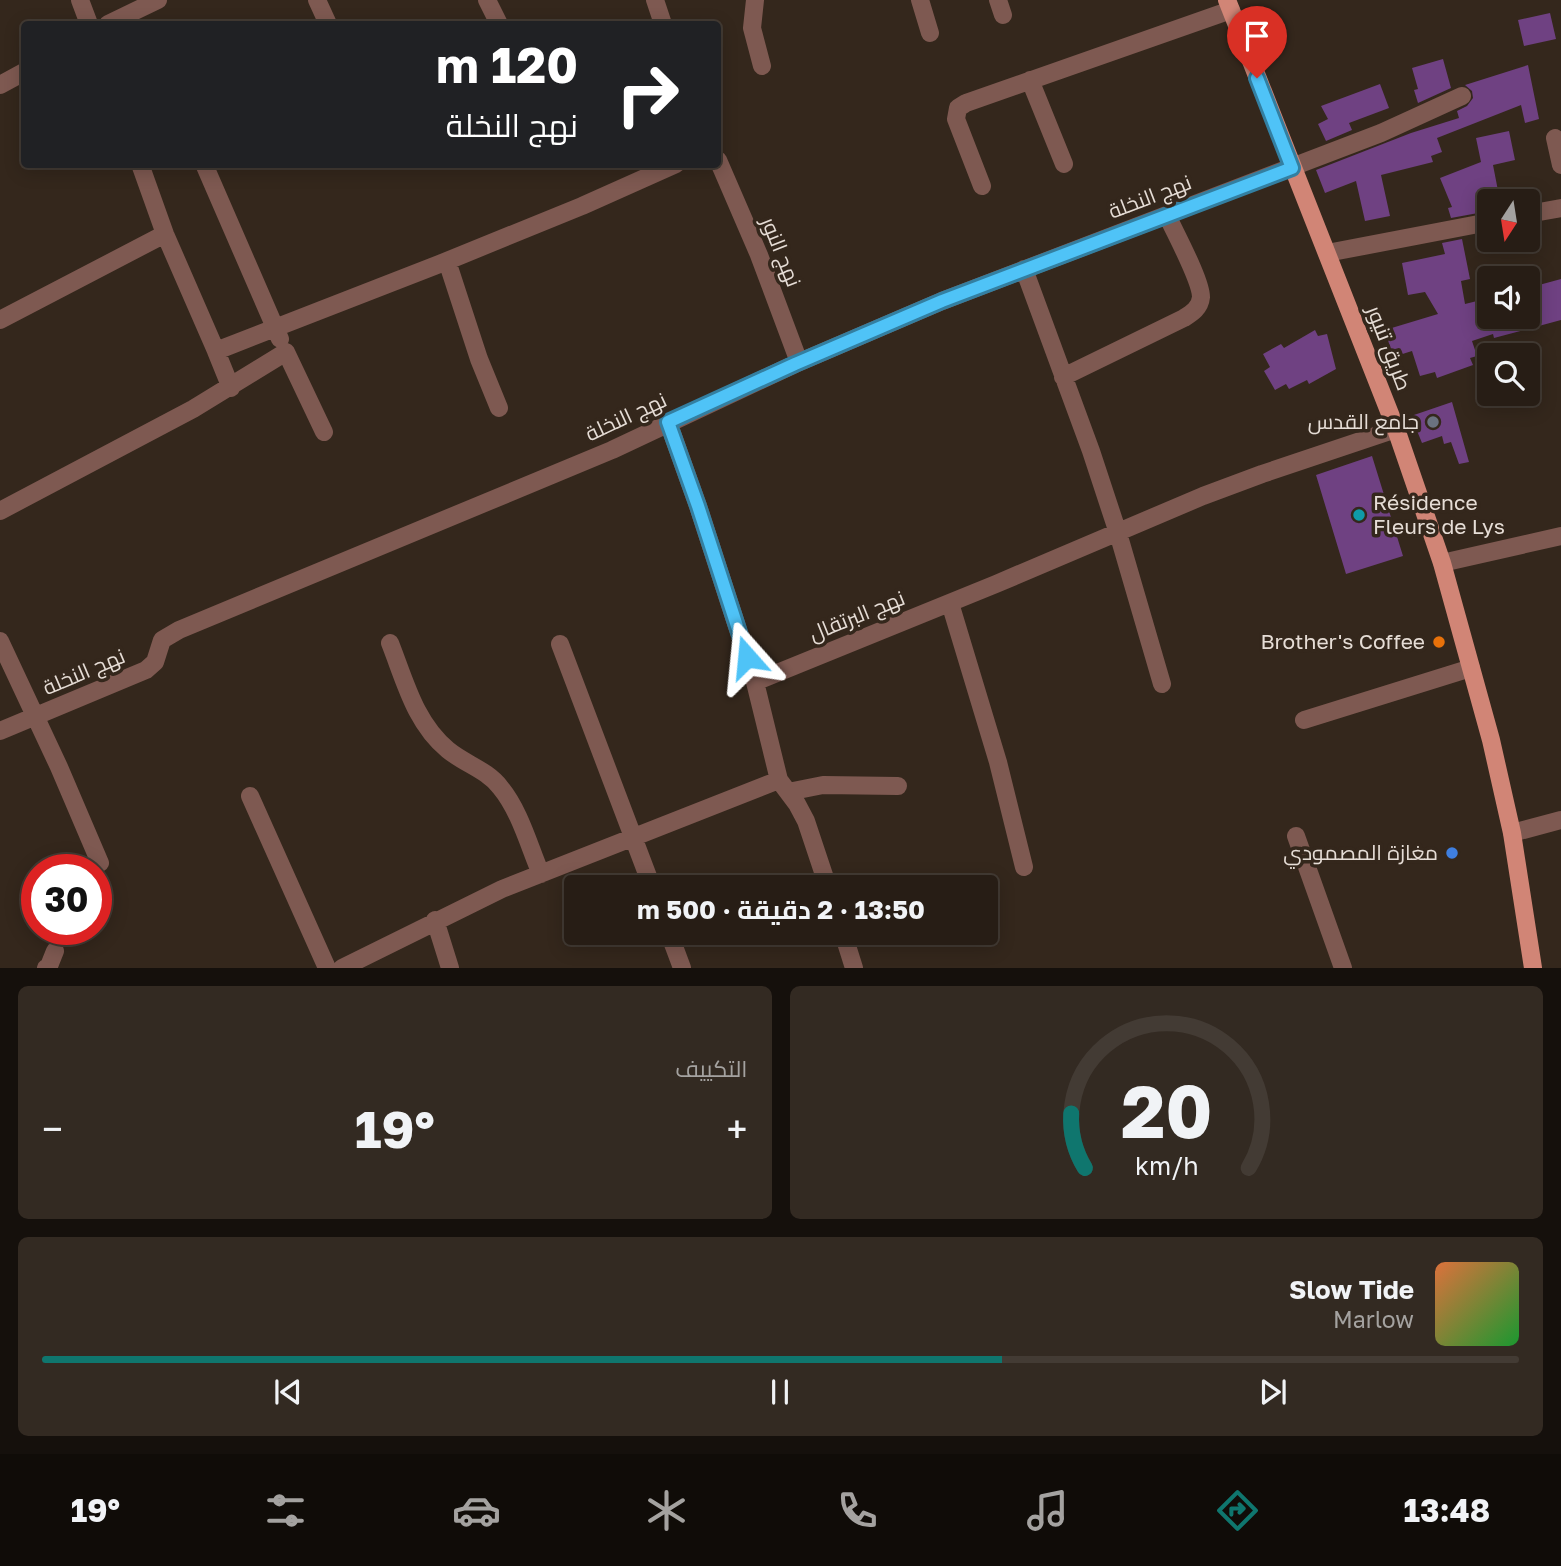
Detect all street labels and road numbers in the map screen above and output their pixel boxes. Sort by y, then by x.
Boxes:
street label: نهج النخلة [1104,168,1196,226]
street label: نهج النور [754,212,808,291]
street label: طريق تنيور [1361,301,1418,394]
street label: نهج النخلة [581,386,671,448]
street label: نهج البرتقال [805,584,909,648]
street label: نهج النخلة [39,642,129,702]

